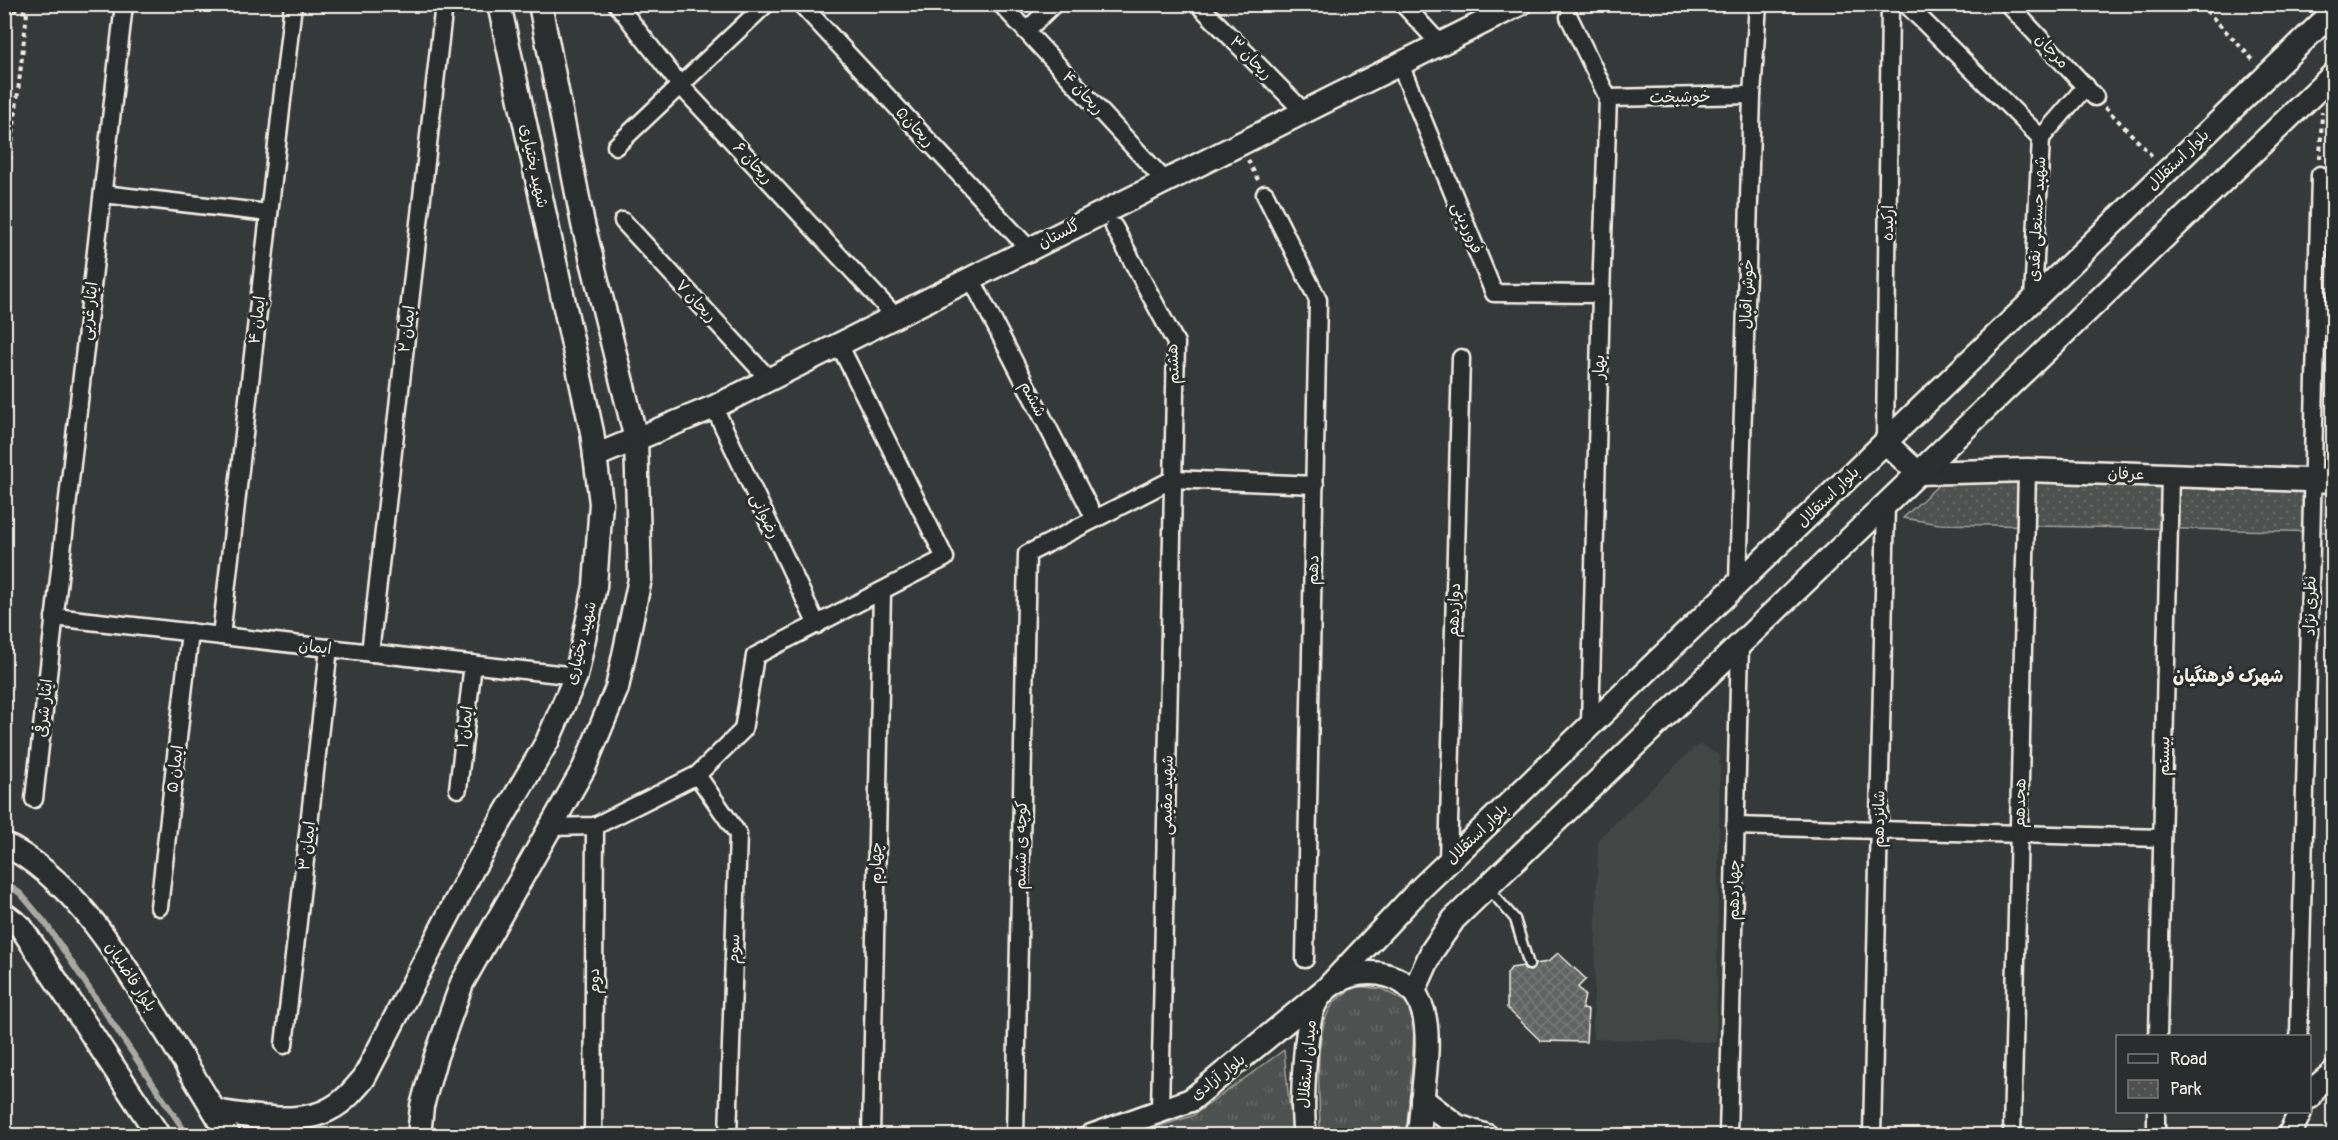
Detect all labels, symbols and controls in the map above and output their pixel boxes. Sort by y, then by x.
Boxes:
street label: مرجان [2031,29,2073,73]
street label: ریحان ۳ [1225,32,1277,84]
street label: ریحان ۴ [1058,67,1108,119]
street label: خوشبخت [1649,86,1711,108]
street label: ریحان۵ [891,103,939,151]
street label: شهید بختیاری [515,122,553,210]
street label: بلوار استقلال [2142,125,2214,195]
street label: ریحان ۶ [729,138,777,188]
street label: شهید حسنعلی نقدی [2024,156,2050,282]
street label: فروردینی [1447,199,1487,257]
street label: ارکیده [1878,205,1898,241]
street label: گلستان [1035,215,1084,253]
street label: خوش اقبال [1736,259,1758,329]
street label: ریحان ۷ [671,275,721,327]
street label: ایثار غربی [75,281,103,341]
street label: ایمان ۴ [244,295,270,345]
street label: ایمان ۲ [394,304,420,354]
street label: هشتم [1162,343,1186,385]
street label: بهار [1589,355,1609,381]
street label: ششم [1014,378,1050,421]
street label: بلوار استقلال [1792,462,1864,532]
street label: عرفان [2107,463,2145,485]
street label: رضوانی [746,490,784,542]
street label: دهم [1303,555,1325,585]
street label: نظری نژاد [2299,576,2321,636]
street label: دوازدهم [1443,582,1467,638]
street label: شهید بختیاری [561,599,601,687]
street label: ایمان [297,635,333,659]
district label: شهرک فرهنگیان [2173,665,2283,688]
street label: ایثار شرقی [30,678,57,738]
street label: ایمان ۱ [452,705,478,749]
street label: بیستم [2154,736,2176,776]
street label: ایمان ۵ [162,744,188,794]
street label: شهید مقیمی [1156,755,1178,835]
street label: هجدهم [2010,778,2032,828]
street label: شانزدهم [1868,790,1892,848]
street label: بلوار استقلال [1441,799,1513,869]
street label: کوچه ی ششم [1010,800,1034,890]
street label: ایمان ۳ [294,820,320,872]
street label: چهارم [866,842,888,884]
street label: چهاردهم [1723,859,1747,921]
street label: سوم [723,933,747,965]
street label: بلوار فاضلیان [101,938,161,1016]
street label: دوم [584,968,606,994]
street label: میدان استقلال [1293,1019,1321,1109]
legend [2116,1035,2311,1113]
text: Road [2170,1048,2207,1071]
street label: بلوار آزادی [1186,1049,1250,1105]
text: Park [2170,1078,2202,1101]

